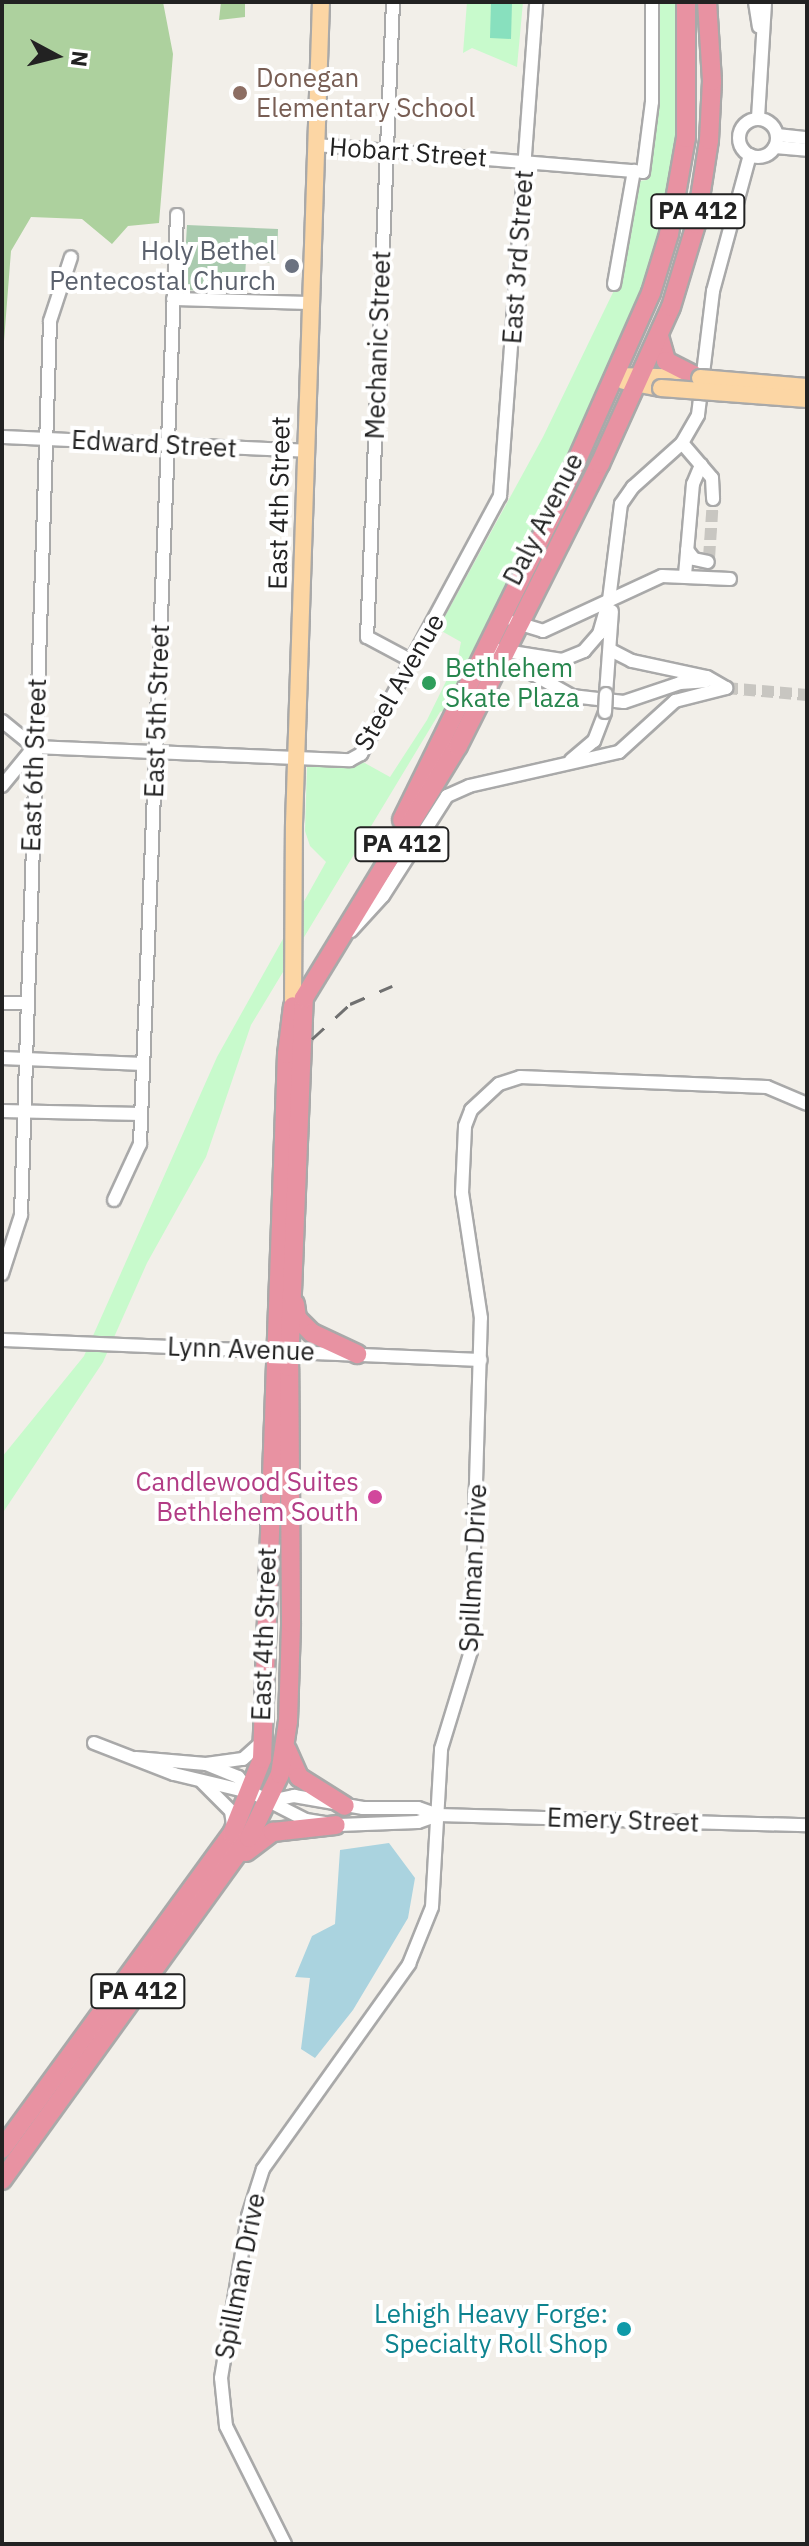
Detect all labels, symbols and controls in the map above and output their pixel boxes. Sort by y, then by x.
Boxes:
north arrow [16,16,96,96]
text: N [65,49,96,69]
place label: Donegan Elementary School [256,62,475,124]
marker: Donegan Elementary School [231,84,249,102]
street label: Hobart Street [328,131,488,173]
street label: East 3rd Street [496,169,540,345]
road number: PA 412 [650,191,746,231]
place label: Holy Bethel Pentecostal Church [49,235,276,296]
street label: Mechanic Street [359,250,397,440]
marker: Holy Bethel Pentecostal Church [283,257,301,275]
street label: East 4th Street [262,416,296,590]
street label: Edward Street [71,424,237,464]
street label: Daly Avenue [496,448,590,590]
street label: Steel Avenue [347,608,451,756]
street label: East 5th Street [138,624,176,798]
place label: Bethlehem Skate Plaza [445,652,580,714]
marker: Bethlehem Skate Plaza [420,674,438,692]
street label: East 6th Street [15,678,53,852]
road number: PA 412 [354,824,450,864]
street label: Lynn Avenue [167,1331,315,1367]
place label: Candlewood Suites Bethlehem South [135,1466,359,1528]
street label: Spillman Drive [453,1483,493,1653]
marker: Candlewood Suites Bethlehem South [366,1488,384,1506]
street label: East 4th Street [245,1547,283,1721]
street label: Emery Street [546,1802,700,1838]
road number: PA 412 [90,1971,186,2011]
street label: Spillman Drive [209,2190,271,2362]
place label: Lehigh Heavy Forge: Specialty Roll Shop [374,2298,608,2360]
marker: Lehigh Heavy Forge: Specialty Roll Shop [615,2320,633,2338]

